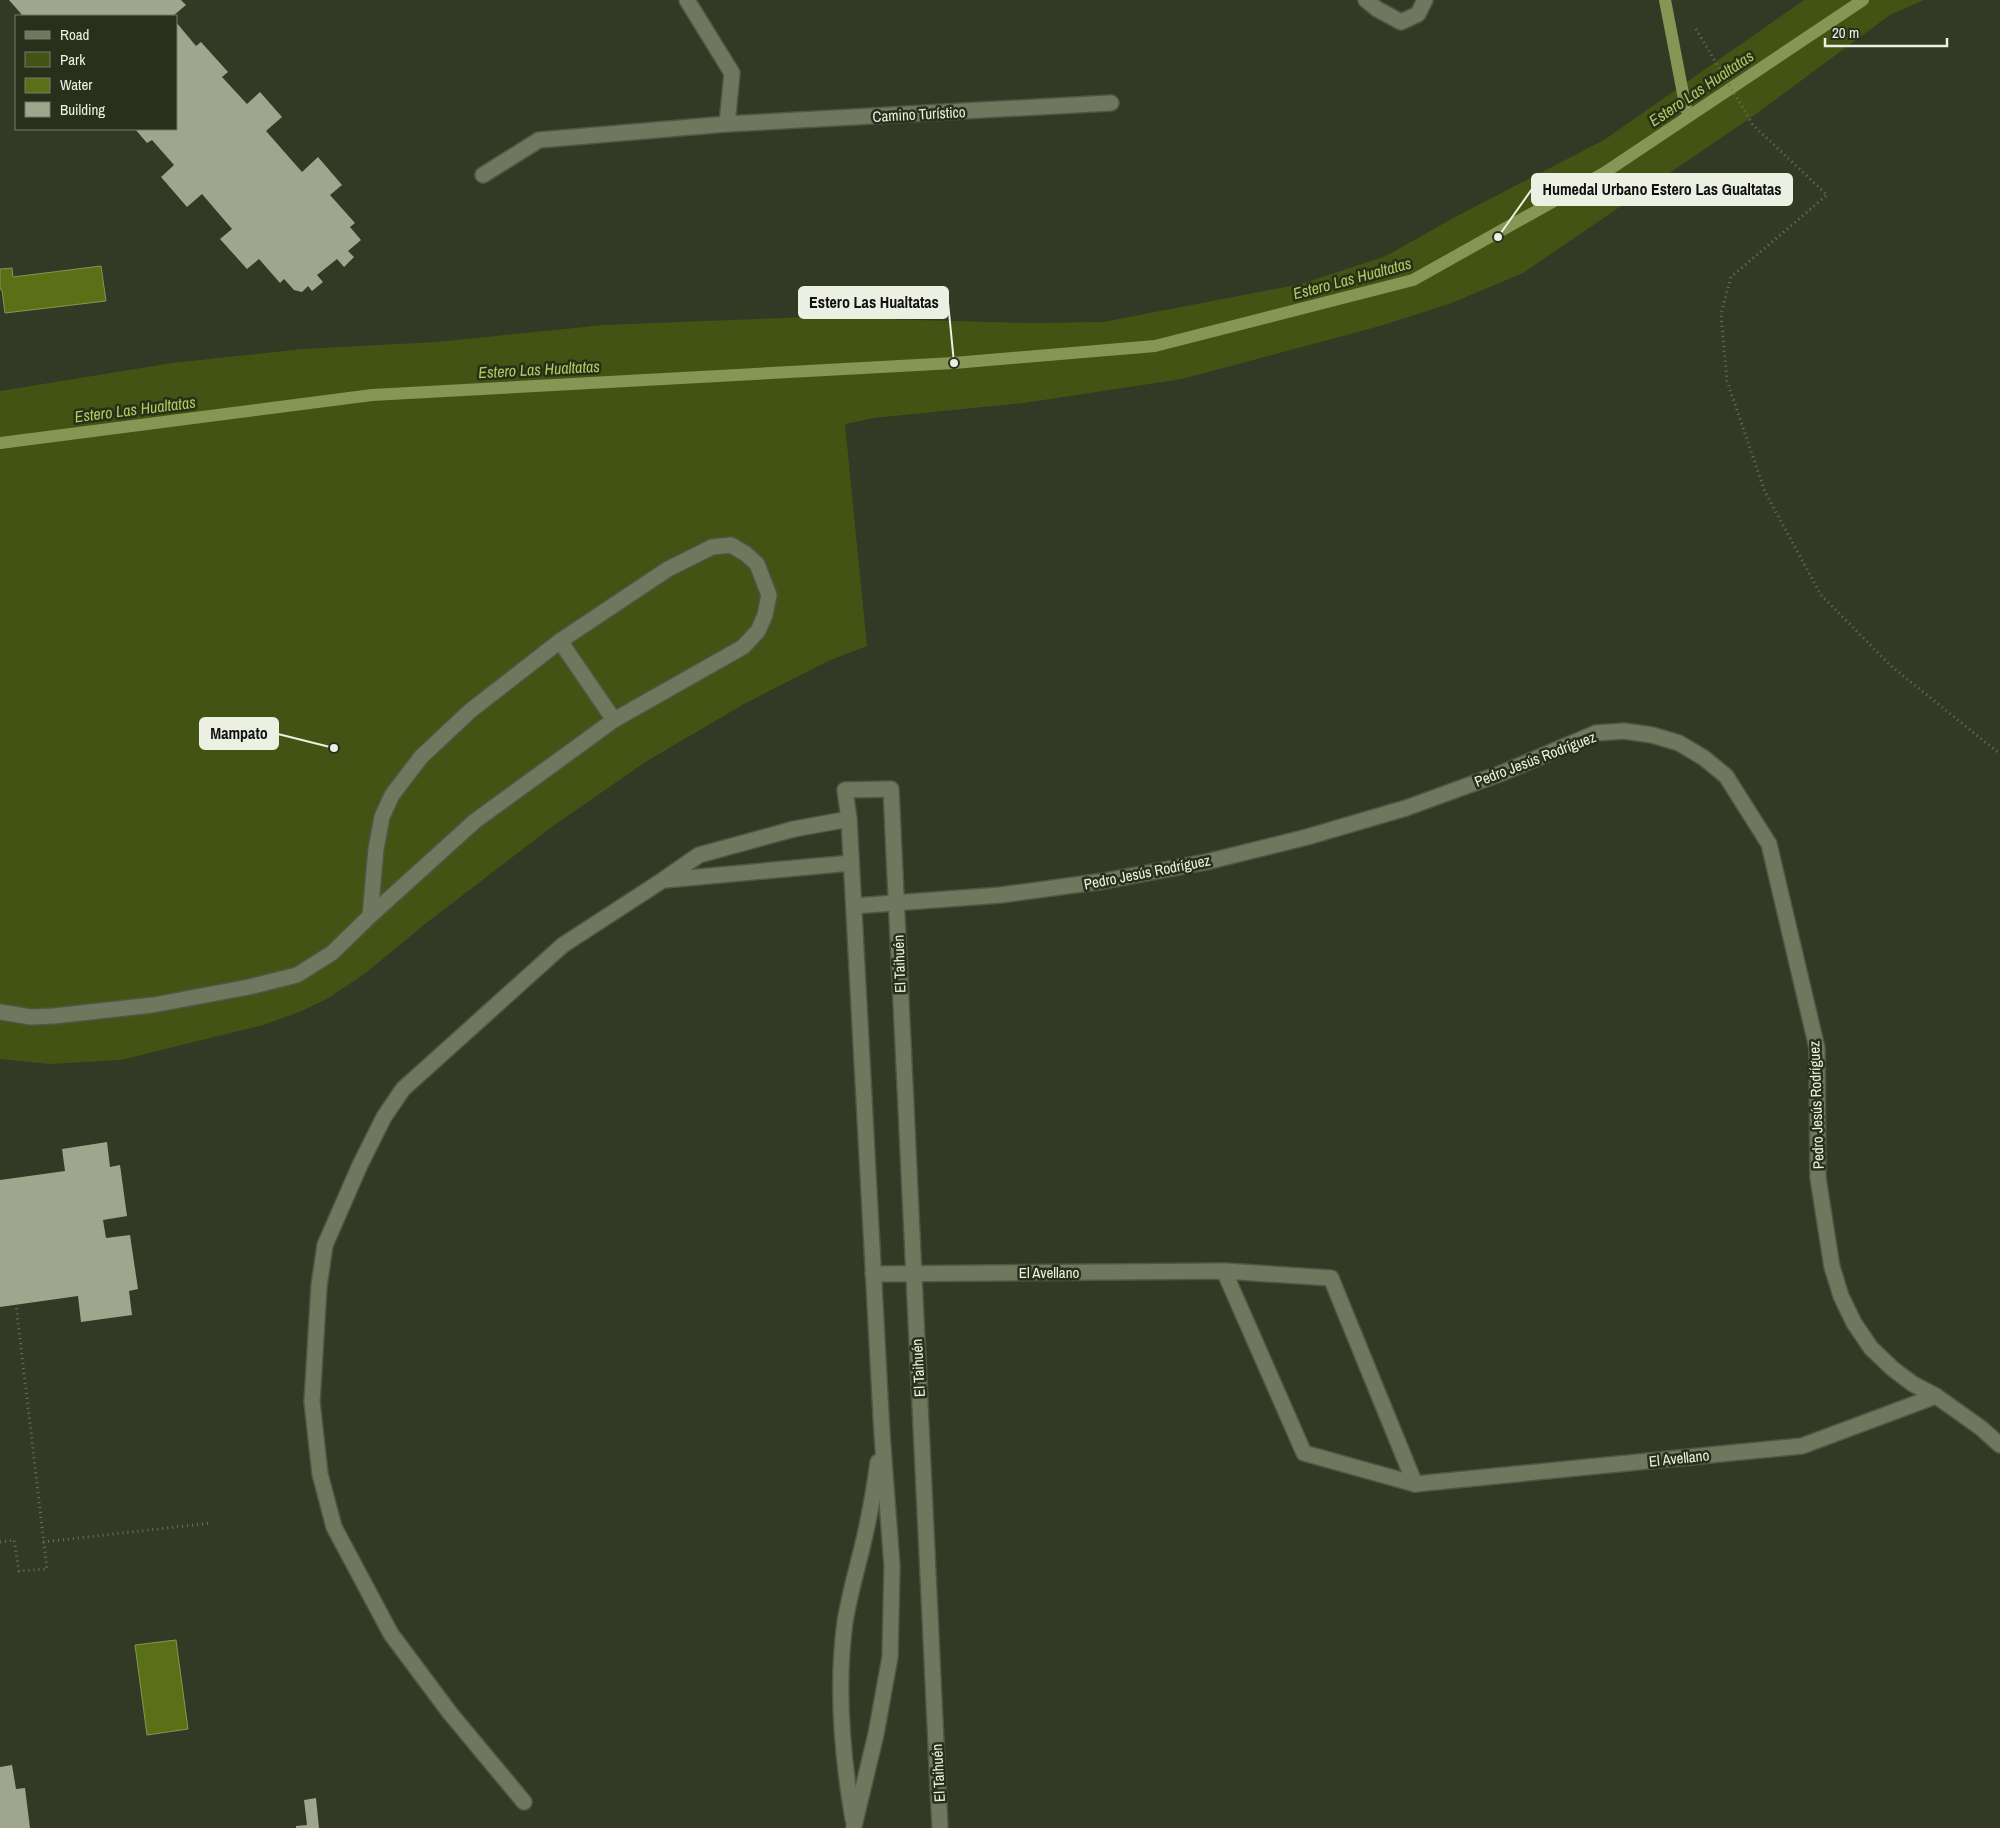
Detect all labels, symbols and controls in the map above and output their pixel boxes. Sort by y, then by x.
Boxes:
legend [15,15,178,130]
scale bar [1825,15,1948,47]
text: 20 m [1832,22,1859,43]
text: Road [60,24,89,45]
water label: Estero Las Hualtatas [1644,45,1758,131]
text: Park [60,49,86,70]
text: Water [60,74,92,95]
text: Building [60,99,105,120]
street label: Camino Turístico [872,101,966,127]
callout: Humedal Urbano Estero Las Gualtatas [1532,174,1792,205]
text: Humedal Urbano Estero Las Gualtatas [1542,178,1782,200]
water label: Estero Las Hualtatas [1290,252,1414,304]
callout: Estero Las Hualtatas [799,287,948,318]
text: Estero Las Hualtatas [809,291,939,313]
water label: Estero Las Hualtatas [478,355,601,383]
water label: Estero Las Hualtatas [73,391,197,427]
callout: Mampato [200,718,278,749]
text: Mampato [210,722,268,744]
street label: Pedro Jesús Rodríguez [1471,726,1599,792]
street label: Pedro Jesús Rodríguez [1082,849,1212,895]
street label: El Taihuén [887,935,911,993]
street label: Pedro Jesús Rodríguez [1803,1040,1829,1170]
street label: El Avellano [1019,1262,1079,1283]
street label: El Taihuén [906,1338,930,1398]
street label: El Avellano [1648,1444,1710,1472]
street label: El Taihuén [926,1743,950,1803]

